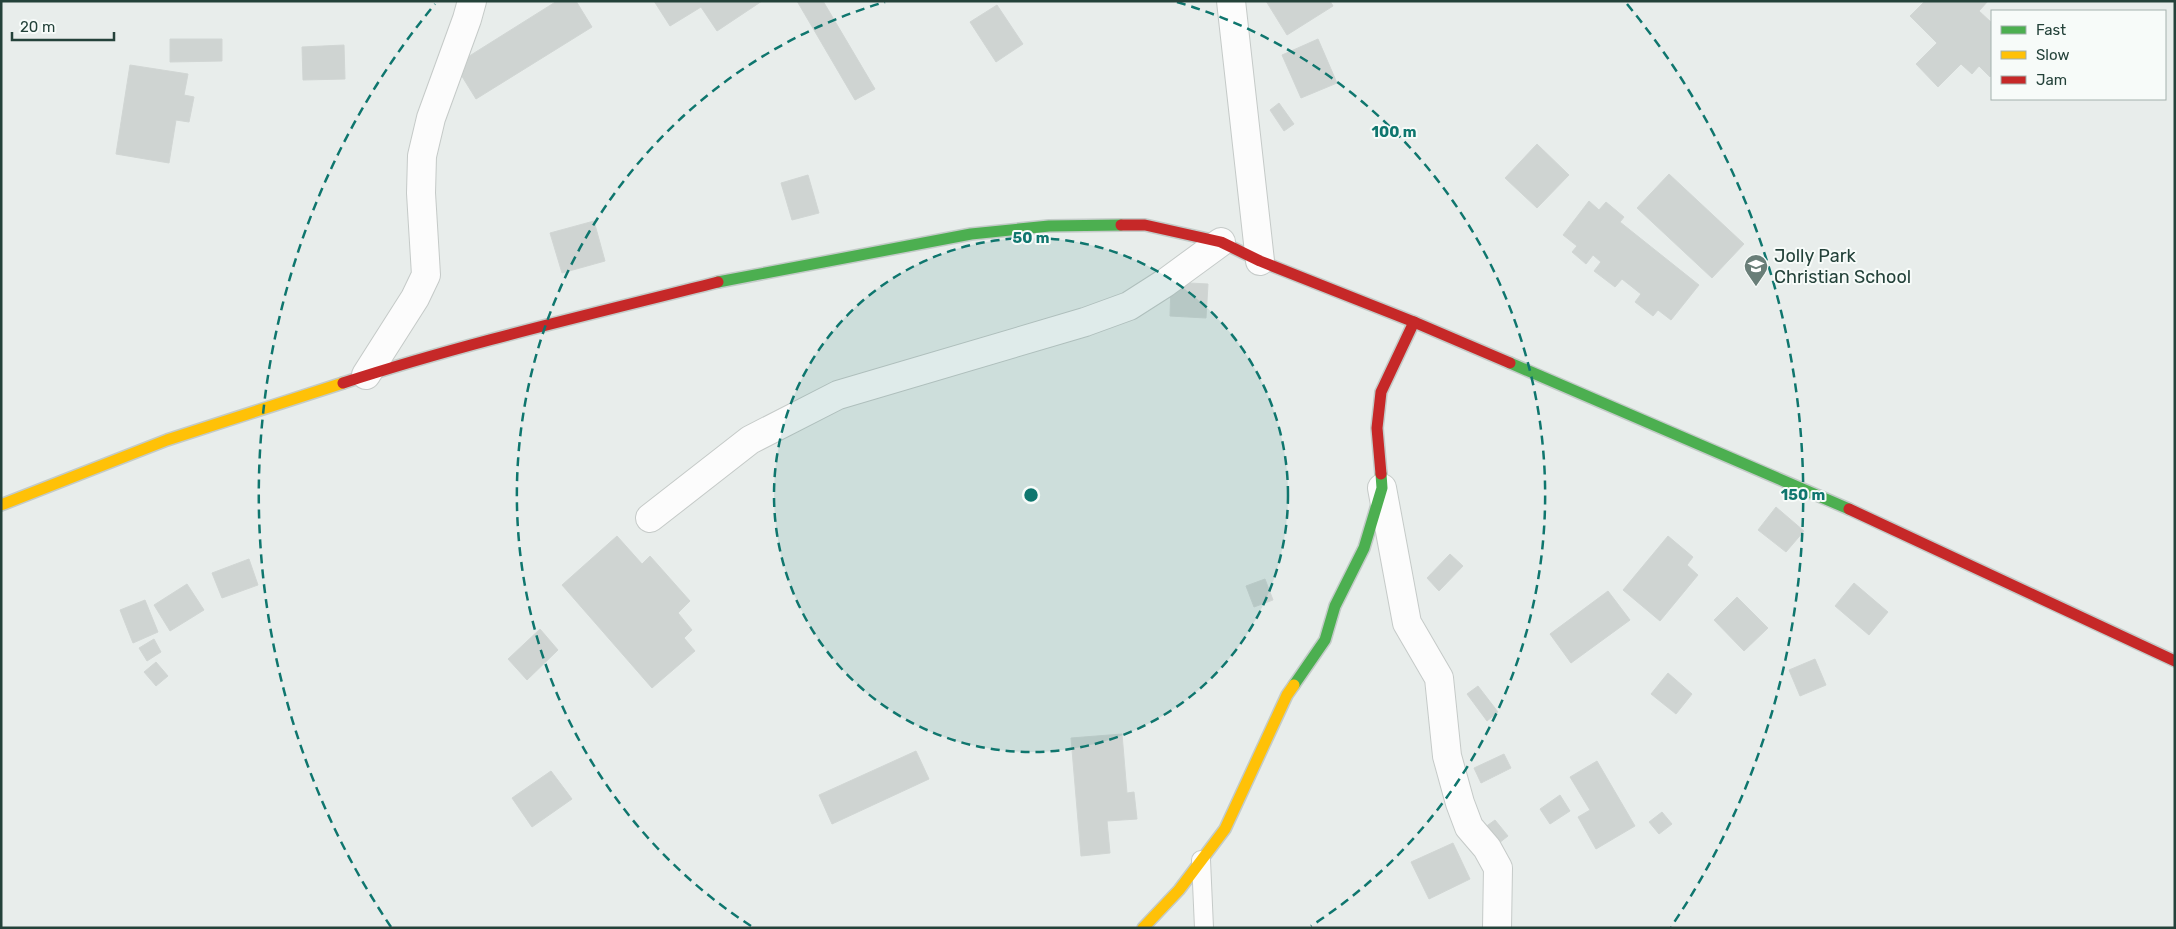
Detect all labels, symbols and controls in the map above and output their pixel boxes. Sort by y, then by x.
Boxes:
scale bar [12,10,115,42]
legend [1991,10,2166,100]
text: 20 m [20,18,55,36]
text: Fast [2036,21,2066,39]
text: Slow [2036,46,2069,64]
text: Jam [2036,71,2067,89]
text: 100 m [1372,123,1416,141]
text: 50 m [1013,229,1049,247]
place label: Jolly Park Christian School [1774,245,1911,288]
school or university icon: Jolly Park Christian School [1743,253,1769,287]
centre of rings [1022,486,1040,504]
text: 150 m [1781,486,1825,504]

